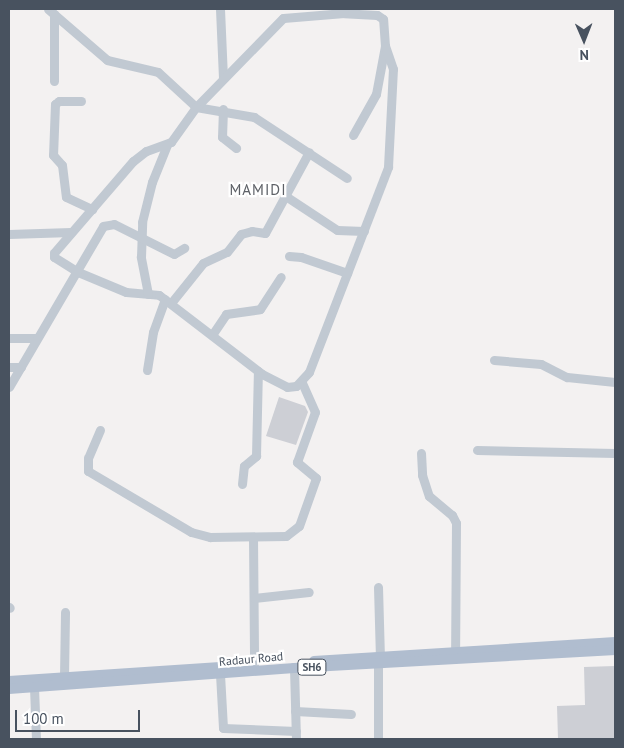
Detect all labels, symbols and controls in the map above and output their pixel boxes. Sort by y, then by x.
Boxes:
north arrow [559,15,609,65]
text: N [580,46,589,64]
district label: MAMIDI [229,181,287,199]
street label: Radaur Road [218,649,284,669]
road number: SH6 [297,659,327,676]
scale bar [18,700,142,732]
text: 100 m [23,709,64,728]

